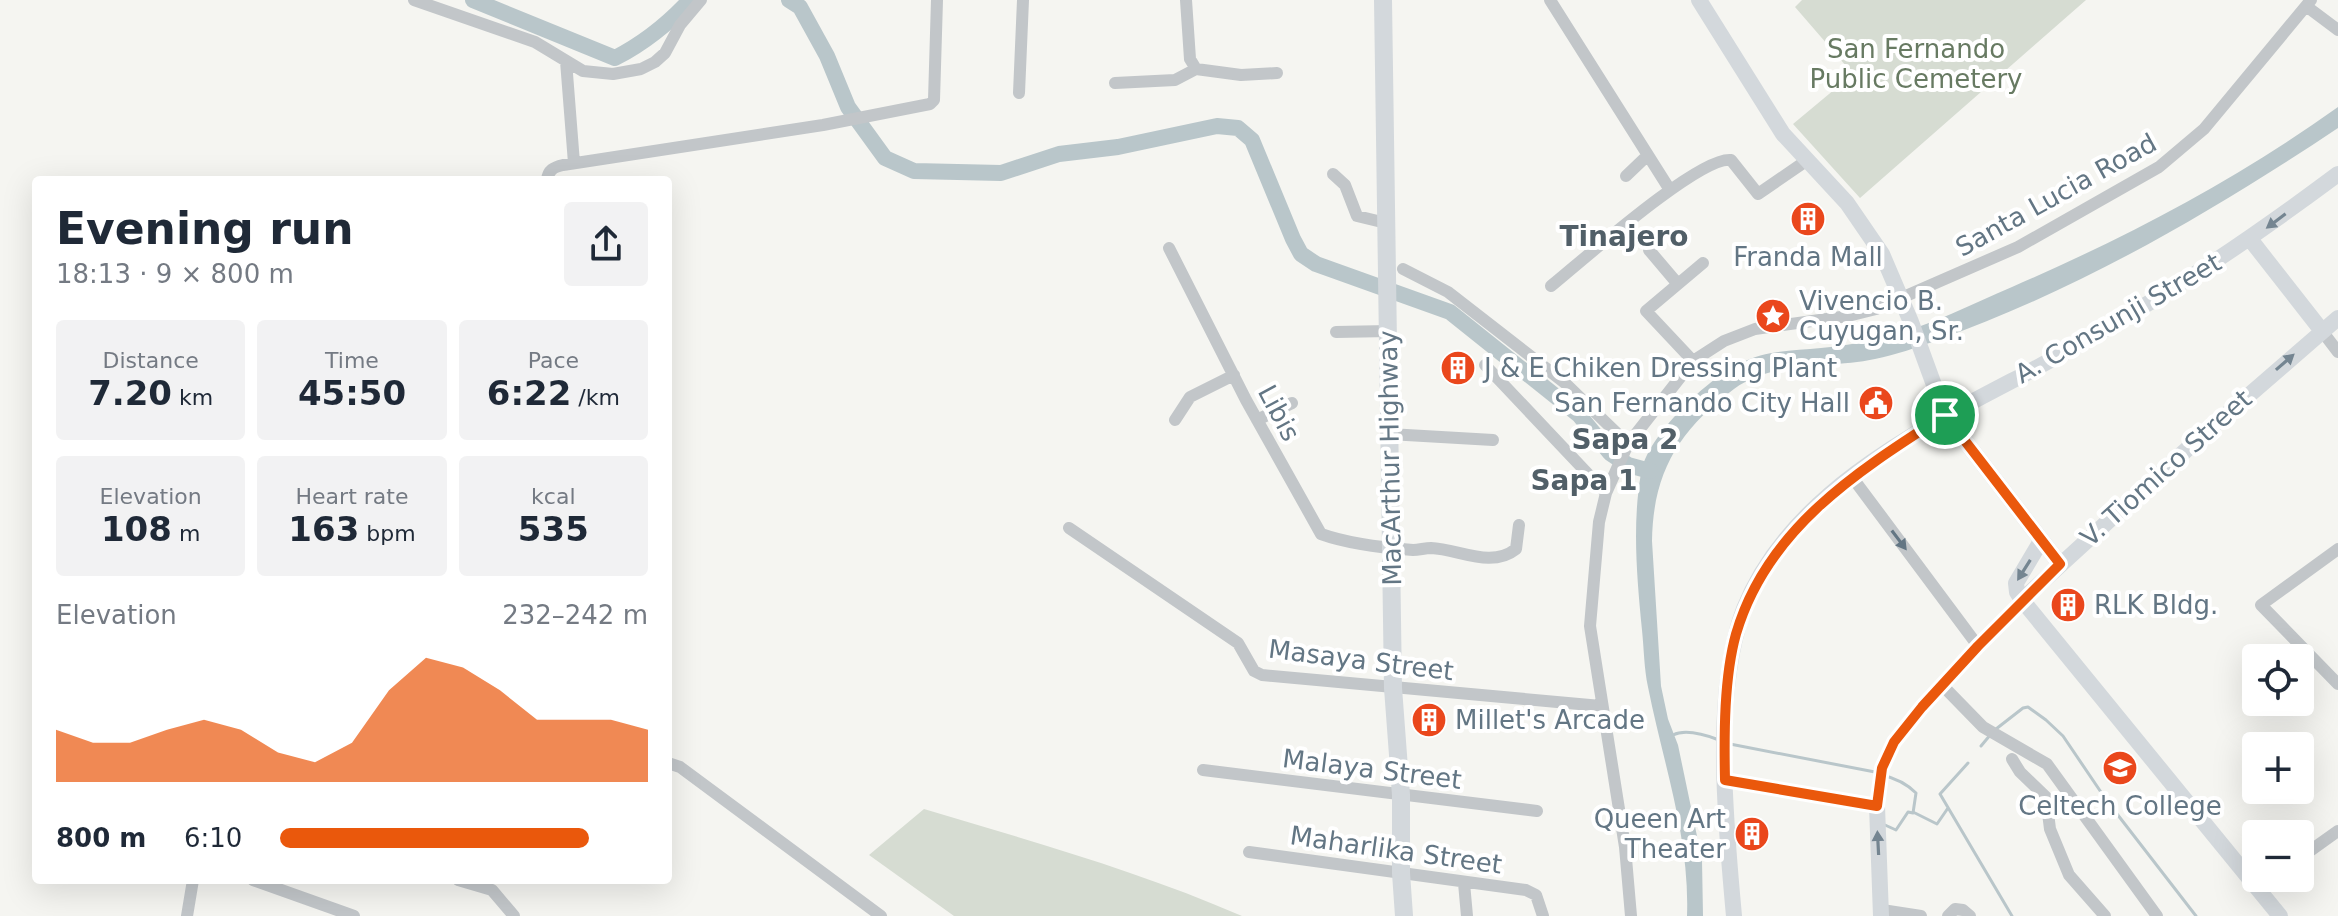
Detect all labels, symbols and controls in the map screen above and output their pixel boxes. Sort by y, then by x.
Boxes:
park label: San Fernando Public Cemetery [1810,34,2022,94]
street label: Santa Lucia Road [1950,127,2162,263]
building icon: Franda Mall [1789,200,1827,238]
button: share [564,202,648,286]
text: Evening run [56,203,353,254]
one-way arrow [2265,212,2286,228]
district label: Tinajero [1559,220,1689,253]
place label: Franda Mall [1733,242,1883,272]
street label: A. Consunji Street [2010,247,2226,389]
text: 18:13 · 9 × 800 m [56,259,294,289]
place label: Vivencio B. Cuyugan, Sr. [1799,286,1964,346]
place icon: Vivencio B. Cuyugan, Sr. [1754,297,1792,335]
street label: MacArthur Highway [1373,330,1407,586]
text: Distance [103,348,199,373]
text: Time [325,348,379,373]
text: Pace [528,348,579,373]
building icon: J & E Chiken Dressing Plant [1439,349,1477,387]
place label: J & E Chiken Dressing Plant [1482,353,1837,383]
one-way arrow [2274,354,2294,371]
text: 7.20 [88,373,172,413]
text: 45:50 [298,373,406,413]
text: 6:22 [487,373,571,413]
street label: Libis [1252,380,1306,446]
pin [1911,381,1979,449]
public building icon: San Fernando City Hall [1857,384,1895,422]
street label: V. Tiomico Street [2075,384,2257,552]
text: km [172,385,213,410]
text: /km [571,385,620,410]
place label: San Fernando City Hall [1554,388,1850,418]
icon: arrive [1923,393,1967,437]
district label: Sapa 2 [1571,423,1679,456]
district label: Sapa 1 [1530,464,1638,497]
text: Elevation [100,484,202,509]
text: Heart rate [296,484,408,509]
text: kcal [531,484,576,509]
text: 108 [101,509,172,549]
text: 163 [288,509,359,549]
text: 535 [518,509,589,549]
text: m [172,521,200,546]
text: bpm [359,521,416,546]
one-way arrow [1891,529,1906,550]
one-way arrow [2017,559,2031,581]
building icon: RLK Bldg. [2049,586,2087,624]
place label: RLK Bldg. [2094,590,2218,620]
text: Elevation [56,600,177,630]
text: 232–242 m [502,600,648,630]
street label: Masaya Street [1267,634,1455,686]
map controls [2242,644,2314,892]
button: locate [2242,644,2314,716]
building icon: Millet's Arcade [1410,701,1448,739]
place label: Millet's Arcade [1455,705,1645,735]
button: + [2242,732,2314,804]
street label: Malaya Street [1281,743,1463,795]
school or university icon: Celtech College [2101,749,2139,787]
place label: Celtech College [2018,791,2222,821]
place label: Queen Art Theater [1594,804,1726,864]
building icon: Queen Art Theater [1733,815,1771,853]
street label: Maharlika Street [1288,820,1504,880]
button: − [2242,820,2314,892]
text: 800 m [56,823,146,853]
text: 6:10 [184,823,242,853]
one-way arrow [1872,830,1885,855]

